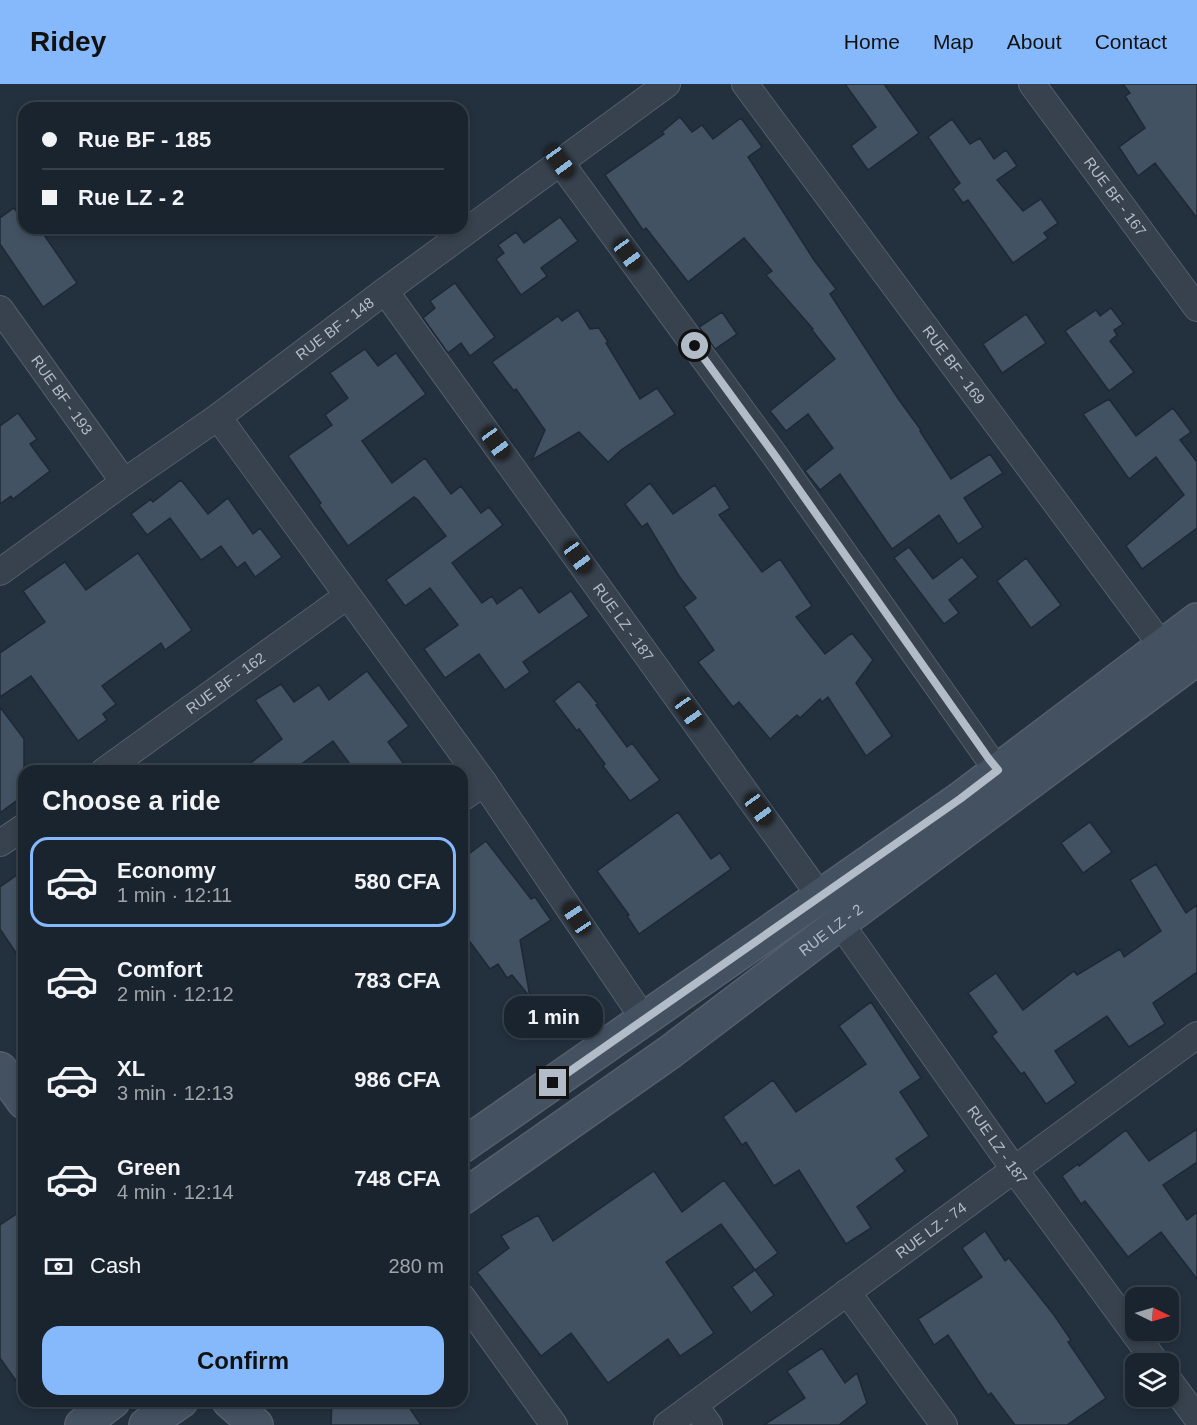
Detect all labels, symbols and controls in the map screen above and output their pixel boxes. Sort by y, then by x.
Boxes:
text: Ridey [30,26,106,57]
text: Home [844,30,900,53]
text: Map [933,30,974,53]
text: About [1007,30,1062,53]
text: Contact [1095,30,1167,53]
text: Rue BF - 185 [78,127,211,152]
car [542,142,578,182]
street label: RUE BF - 167 [1081,154,1150,239]
text: Rue LZ - 2 [78,185,184,210]
car [610,234,646,274]
street label: RUE BF - 148 [292,293,377,363]
street label: RUE BF - 169 [919,322,989,407]
route start [681,332,708,359]
street label: RUE BF - 193 [28,352,96,438]
car [478,423,514,463]
car [560,537,596,577]
street label: RUE LZ - 187 [590,580,657,664]
street label: RUE BF - 162 [183,649,268,717]
car [671,692,707,732]
text: Choose a ride [42,786,221,816]
car [741,789,777,829]
icon: car [45,855,99,909]
text: Economy [117,858,216,883]
text: 580 CFA [354,869,441,894]
text: 1 min · 12:11 [117,884,232,906]
car [559,898,595,938]
street label: RUE LZ - 2 [795,900,866,959]
icon: car [45,954,99,1008]
text: Comfort [117,957,203,982]
text: 783 CFA [354,968,441,993]
text: 2 min · 12:12 [117,983,234,1005]
callout: 1 min [504,996,602,1038]
text: 1 min [527,1006,580,1028]
icon: car [45,1053,99,1107]
text: XL [117,1056,145,1081]
text: 986 CFA [354,1067,441,1092]
route end [539,1069,566,1096]
text: 3 min · 12:13 [117,1082,234,1104]
street label: RUE LZ - 187 [964,1102,1031,1187]
icon: car [45,1152,99,1206]
text: Green [117,1155,181,1180]
text: 748 CFA [354,1166,441,1191]
text: 4 min · 12:14 [117,1181,234,1203]
street label: RUE LZ - 74 [892,1199,970,1262]
icon: cash [42,1250,75,1283]
text: Cash [90,1253,141,1278]
text: 280 m [388,1255,444,1277]
north arrow [1125,1287,1179,1341]
map controls [1125,1287,1179,1407]
button: Confirm [42,1326,444,1395]
button: layers [1125,1353,1179,1407]

